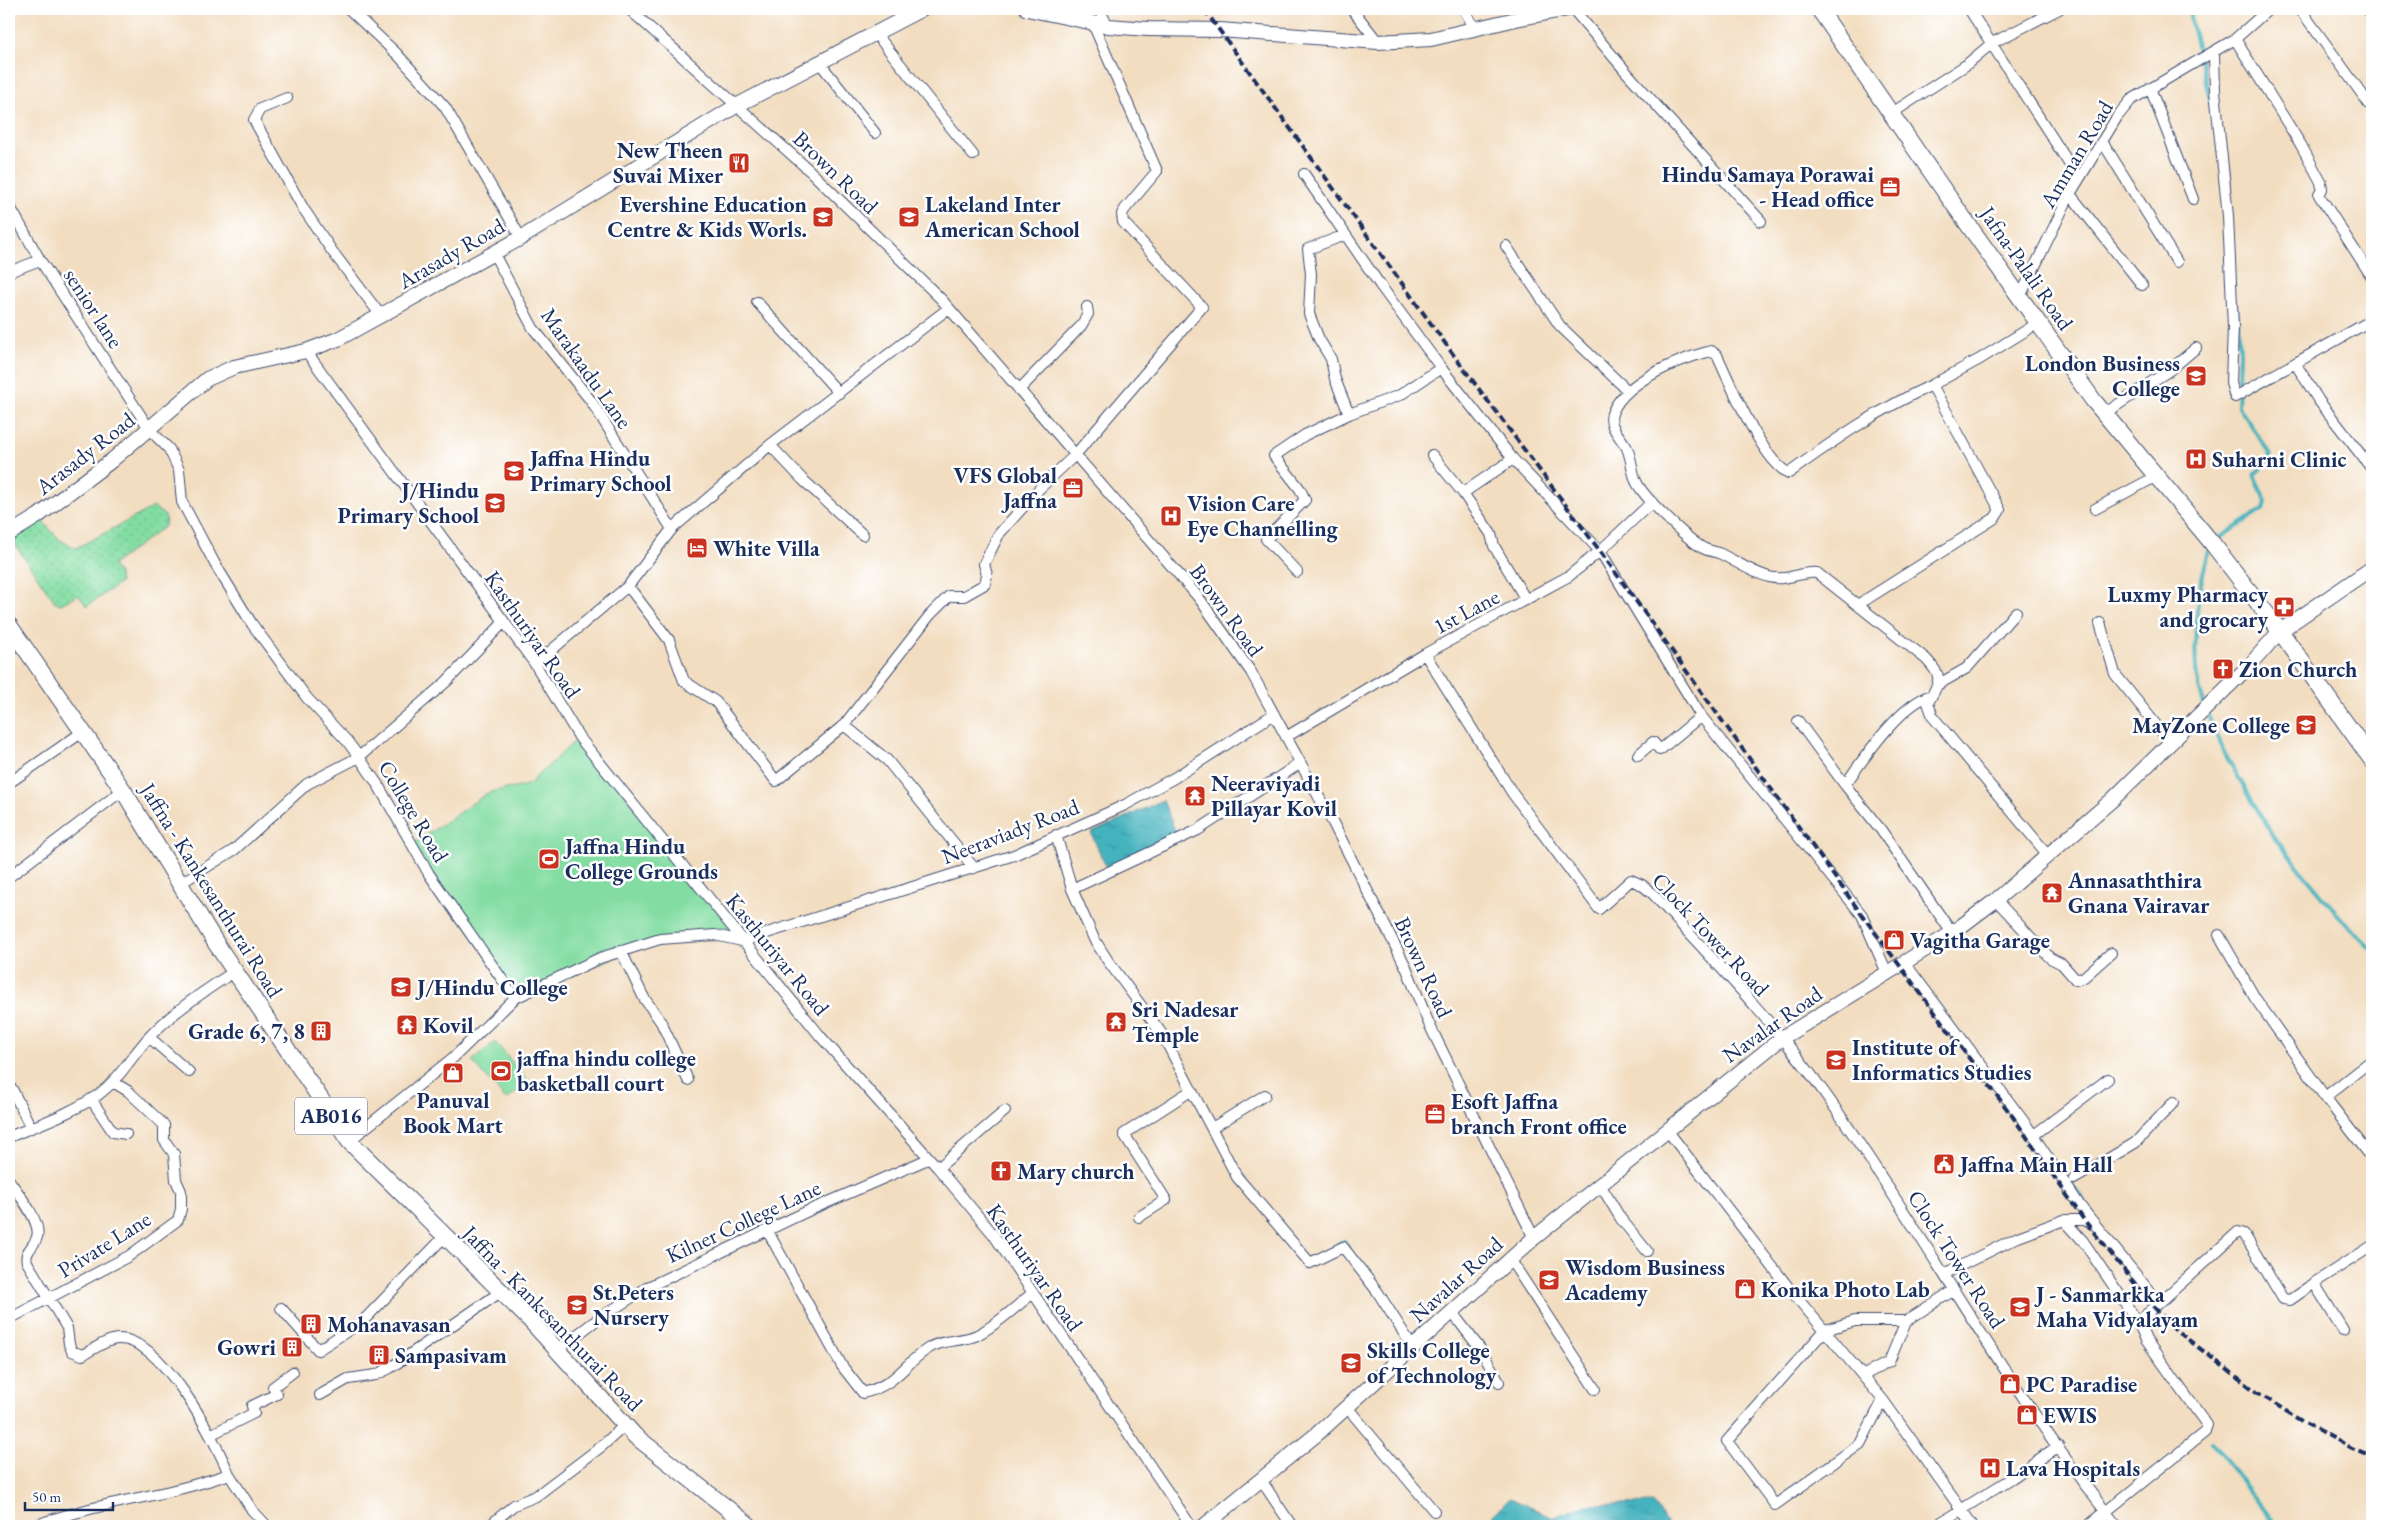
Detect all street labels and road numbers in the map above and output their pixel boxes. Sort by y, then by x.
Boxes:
street label: Amman Road [2033,94,2120,214]
street label: Brown Road [787,124,885,221]
street label: Jafna-Palali Road [1972,199,2080,337]
street label: Arasady Road [392,211,511,296]
street label: senior lane [57,263,130,354]
street label: Marakaadu Lane [534,302,639,435]
street label: Arasady Road [29,405,142,502]
street label: Brown Road [1183,558,1271,663]
street label: Kasthuriyar Road [478,565,588,704]
street label: 1st Lane [1428,582,1505,641]
street label: College Road [372,755,456,868]
street label: Jaffna - Kankesanthurai Road [133,776,290,1004]
street label: Neeraviady Road [937,792,1084,871]
street label: Clock Tower Road [1646,866,1776,1003]
street label: Kasthuriyar Road [719,887,836,1022]
street label: Brown Road [1388,912,1460,1023]
street label: Navalar Road [1717,979,1829,1069]
road number: AB016 [295,1098,367,1134]
street label: Kilner College Lane [661,1173,826,1270]
street label: Clock Tower Road [1901,1185,2013,1335]
street label: Kasthuriyar Road [980,1198,1090,1337]
street label: Private Lane [52,1204,157,1284]
street label: Jaffna - Kankesanthurai Road [455,1218,650,1418]
street label: Navalar Road [1404,1229,1510,1329]

